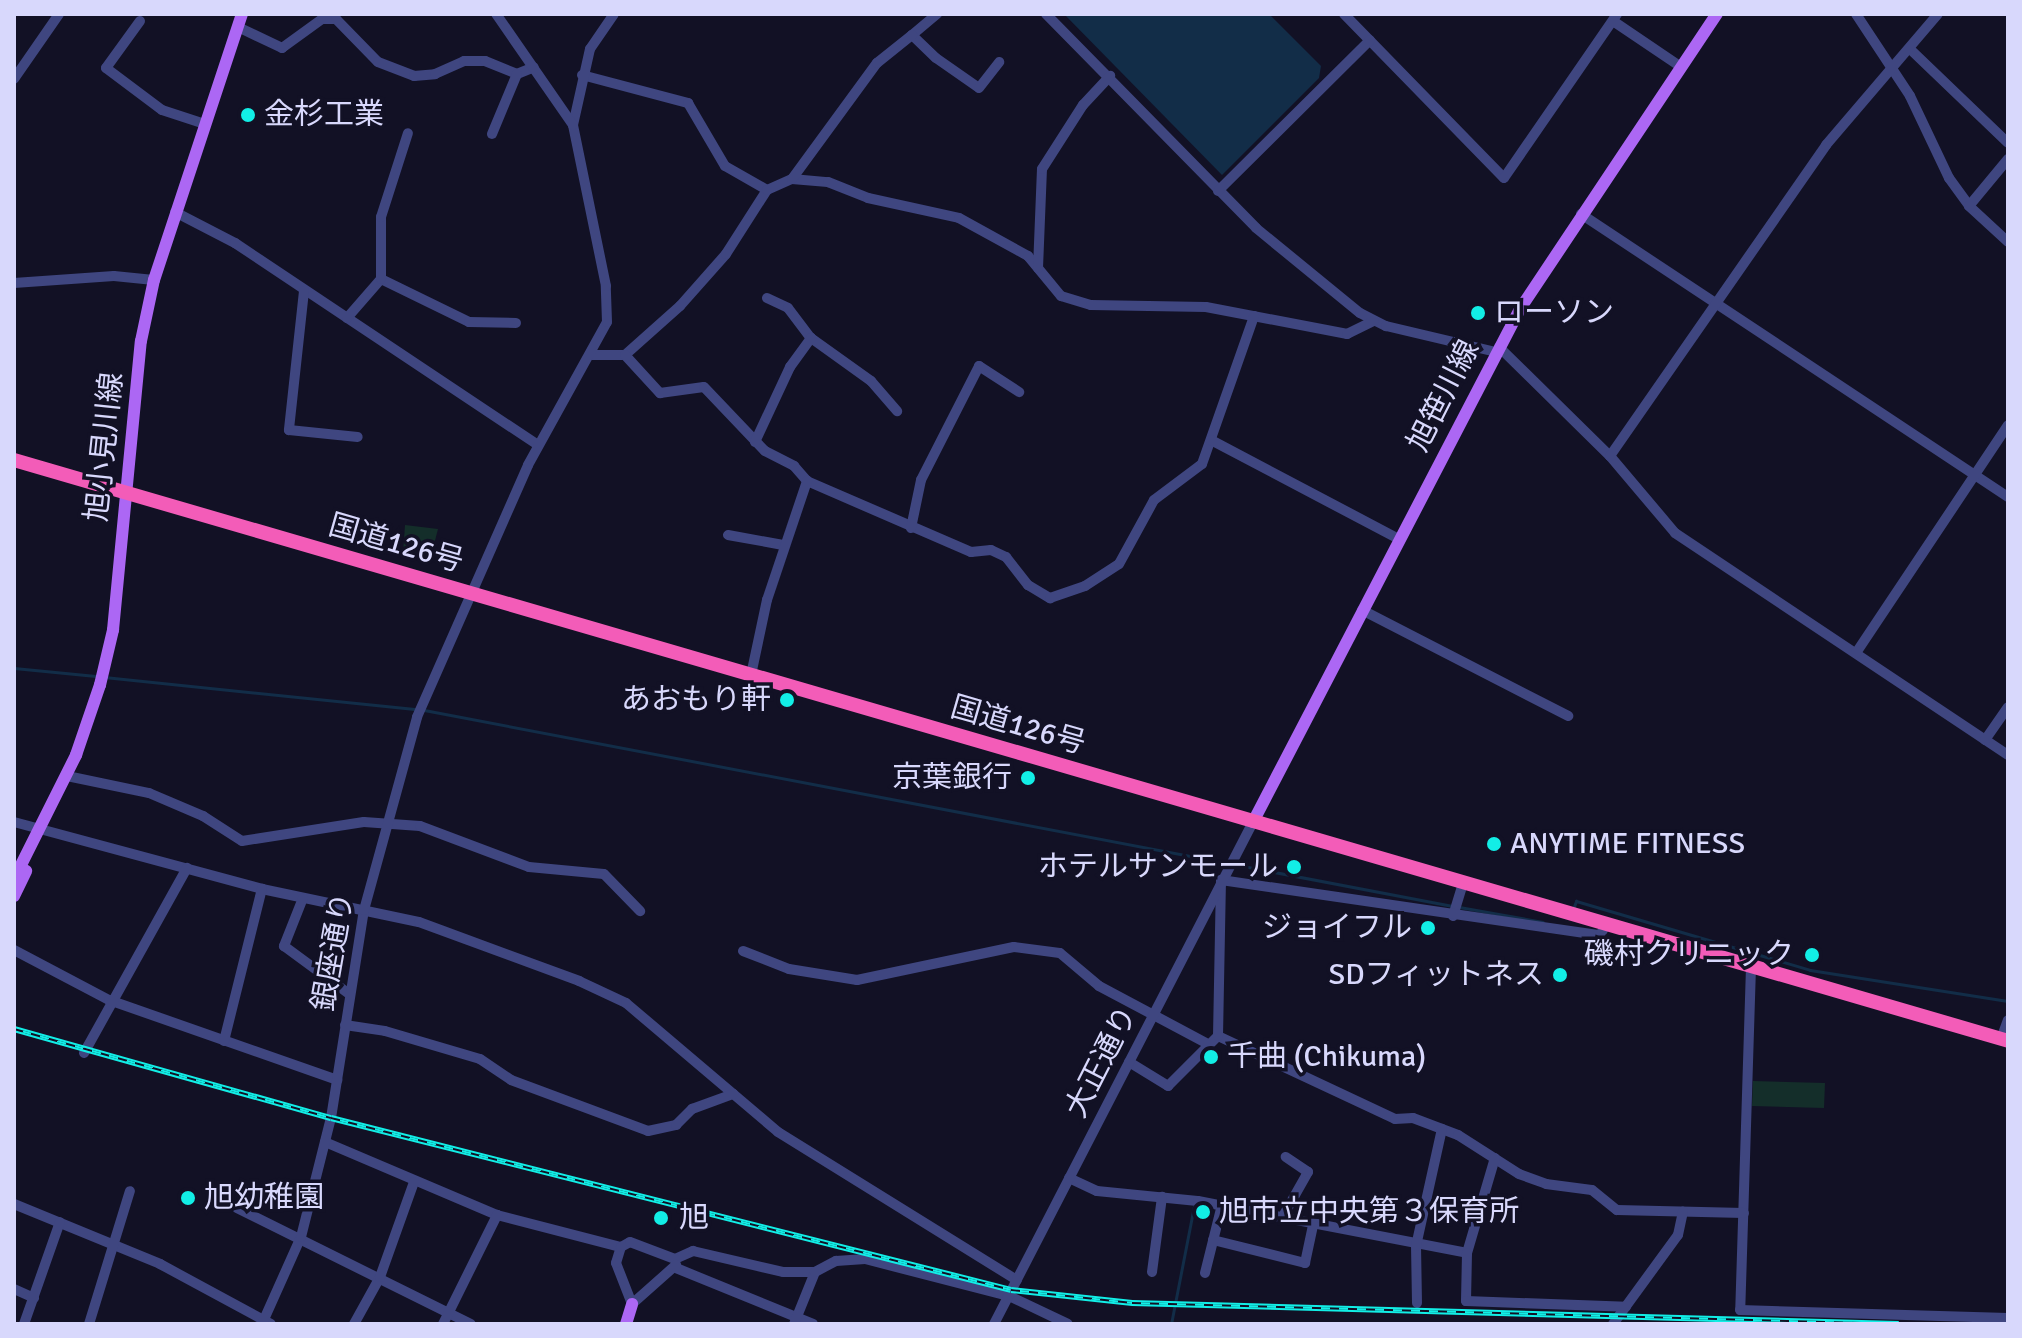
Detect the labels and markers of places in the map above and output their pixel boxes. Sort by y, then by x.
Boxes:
place label: 金杉工業 [264,97,384,133]
marker: 金杉工業 [239,106,257,124]
place label: ローソン [1494,295,1614,331]
marker: ローソン [1469,304,1487,322]
place label: あおもり軒 [621,682,771,718]
marker: あおもり軒 [778,691,796,709]
place label: 京葉銀行 [892,760,1012,796]
marker: 京葉銀行 [1019,769,1037,787]
place label: ANYTIME FITNESS [1510,826,1745,862]
marker: ANYTIME FITNESS [1485,835,1503,853]
place label: ホテルサンモール [1038,849,1278,885]
marker: ホテルサンモール [1285,858,1303,876]
place label: ジョイフル [1262,910,1412,946]
marker: ジョイフル [1419,919,1437,937]
place label: 磯村クリニック [1584,937,1794,973]
marker: 磯村クリニック [1801,944,1823,966]
place label: SDフィットネス [1328,957,1544,993]
marker: SDフィットネス [1551,966,1569,984]
place label: 千曲 (Chikuma) [1227,1039,1426,1075]
marker: 千曲 (Chikuma) [1202,1048,1220,1066]
place label: 旭幼稚園 [204,1180,324,1216]
marker: 旭幼稚園 [179,1189,197,1207]
place label: 旭市立中央第３保育所 [1219,1194,1519,1230]
place label: 旭 [679,1200,709,1236]
marker: 旭市立中央第３保育所 [1194,1203,1212,1221]
marker: 旭 [650,1207,672,1229]

